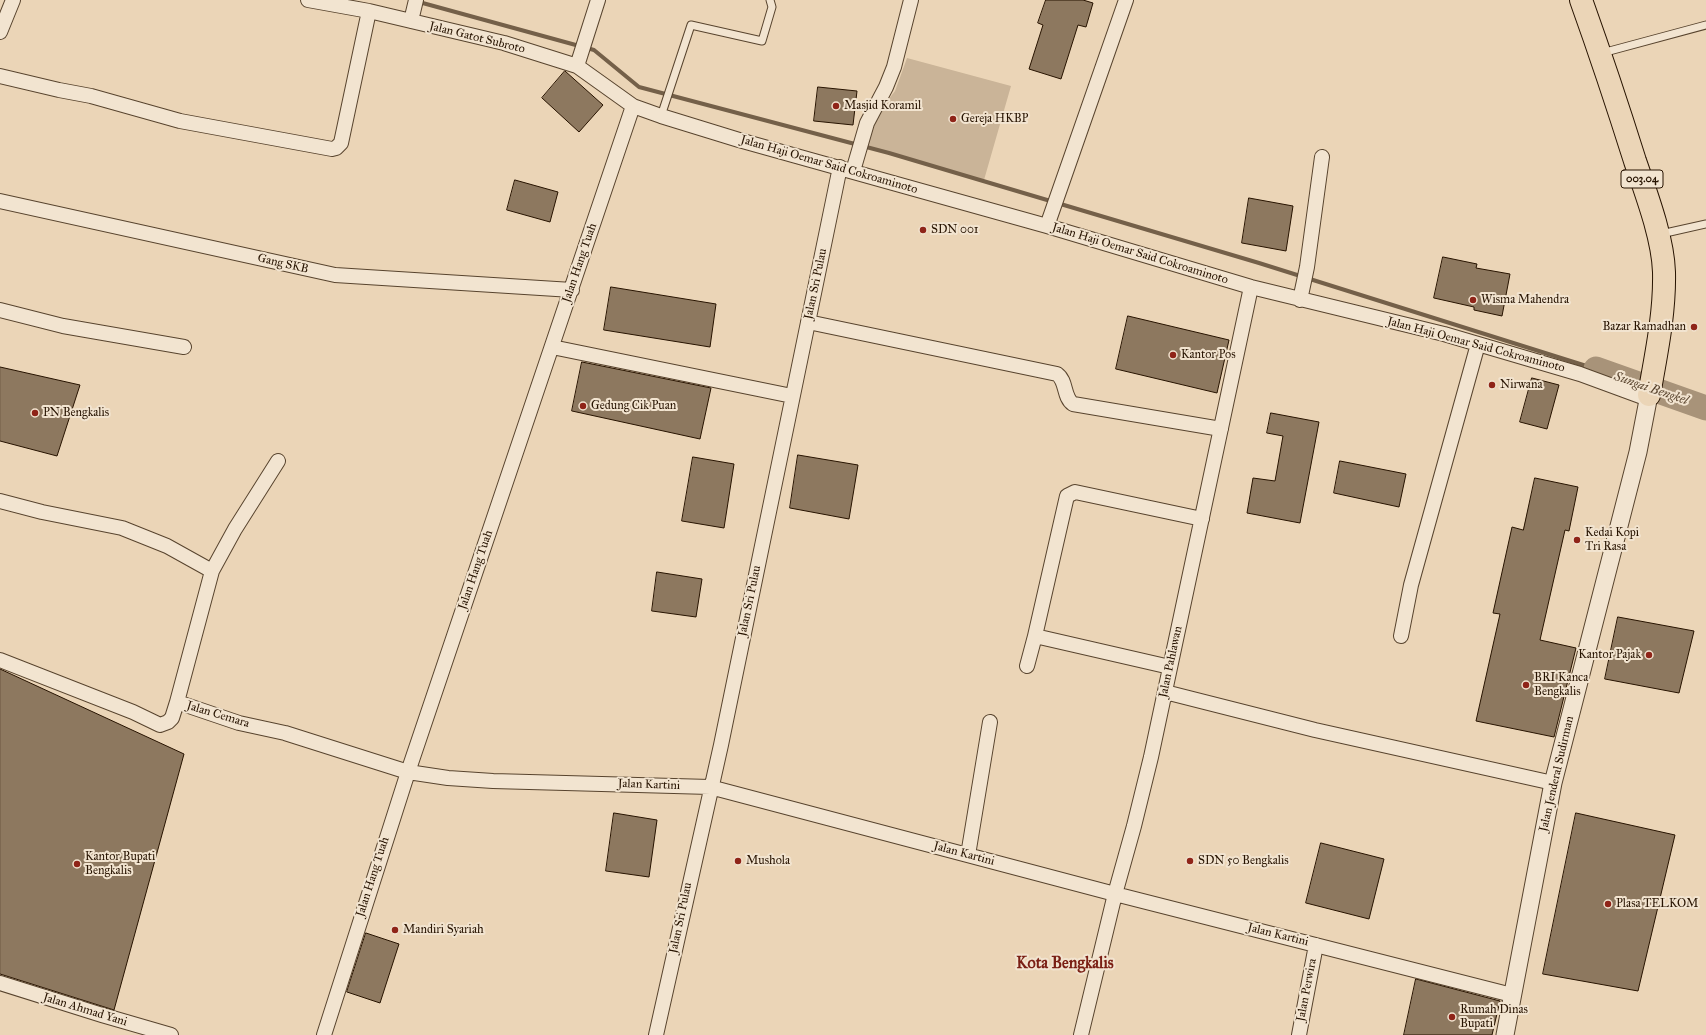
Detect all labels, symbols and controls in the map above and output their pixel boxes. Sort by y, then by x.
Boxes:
street label: Jalan Gatot Subroto [428,19,526,57]
place label: Masjid Koramil [844,99,921,113]
marker: Masjid Koramil [831,101,841,111]
place label: Gereja HKBP [961,112,1028,126]
marker: Gereja HKBP [948,114,958,124]
street label: Jalan Haji Oemar Said Cokroaminoto [739,133,919,197]
road number: 003.04 [1621,170,1663,188]
street label: Jalan Haji Oemar Said Cokroaminoto [1050,220,1230,288]
street label: Jalan Hang Tuah [560,221,600,305]
place label: SDN 001 [931,223,979,237]
marker: SDN 001 [918,225,928,235]
street label: Jalan Sri Pulau [801,247,831,321]
street label: Gang SKB [256,251,310,277]
place label: Wisma Mahendra [1481,293,1569,307]
marker: Wisma Mahendra [1468,295,1478,305]
street label: Jalan Haji Oemar Said Cokroaminoto [1386,314,1566,376]
place label: Bazar Ramadhan [1602,320,1686,334]
marker: Bazar Ramadhan [1689,322,1699,332]
place label: Kantor Pos [1181,348,1236,362]
marker: Kantor Pos [1168,350,1178,360]
water label: Sungai Bengkel [1612,369,1690,409]
place label: Nirwana [1500,378,1542,392]
marker: Nirwana [1487,380,1497,390]
place label: Gedung Cik Puan [591,399,676,413]
marker: Gedung Cik Puan [578,401,588,411]
place label: PN Bengkalis [43,406,109,420]
marker: PN Bengkalis [30,408,40,418]
place label: Kedai Kopi Tri Rasa [1585,526,1639,554]
street label: Jalan Hang Tuah [456,528,496,612]
marker: Kedai Kopi Tri Rasa [1572,535,1582,545]
street label: Jalan Sri Pulau [735,564,765,638]
street label: Jalan Pahlawan [1156,625,1186,699]
place label: Kantor Pajak [1578,648,1641,662]
marker: Kantor Pajak [1644,650,1654,660]
place label: BRI Kanca Bengkalis [1534,671,1588,699]
marker: BRI Kanca Bengkalis [1521,680,1531,690]
street label: Jalan Cemara [185,699,251,731]
street label: Jalan Jenderal Sudirman [1537,715,1577,833]
street label: Jalan Kartini [618,777,680,793]
street label: Jalan Hang Tuah [353,835,393,919]
street label: Jalan Kartini [932,839,996,869]
place label: Kantor Bupati Bengkalis [85,850,155,878]
place label: Mushola [746,854,790,868]
place label: SDN 50 Bengkalis [1198,854,1289,868]
marker: Mushola [733,856,743,866]
marker: SDN 50 Bengkalis [1185,856,1195,866]
marker: Kantor Bupati Bengkalis [72,859,82,869]
street label: Jalan Sri Pulau [666,881,696,955]
place label: Plasa TELKOM [1616,897,1698,911]
marker: Plasa TELKOM [1603,899,1613,909]
street label: Jalan Kartini [1246,920,1310,950]
place label: Mandiri Syariah [403,923,484,937]
marker: Mandiri Syariah [390,925,400,935]
district label: Kota Bengkalis [1016,954,1114,974]
street label: Jalan Perwira [1294,957,1320,1023]
street label: Jalan Ahmad Yani [41,990,129,1030]
place label: Rumah Dinas Bupati [1460,1003,1528,1031]
marker: Rumah Dinas Bupati [1447,1012,1457,1022]

